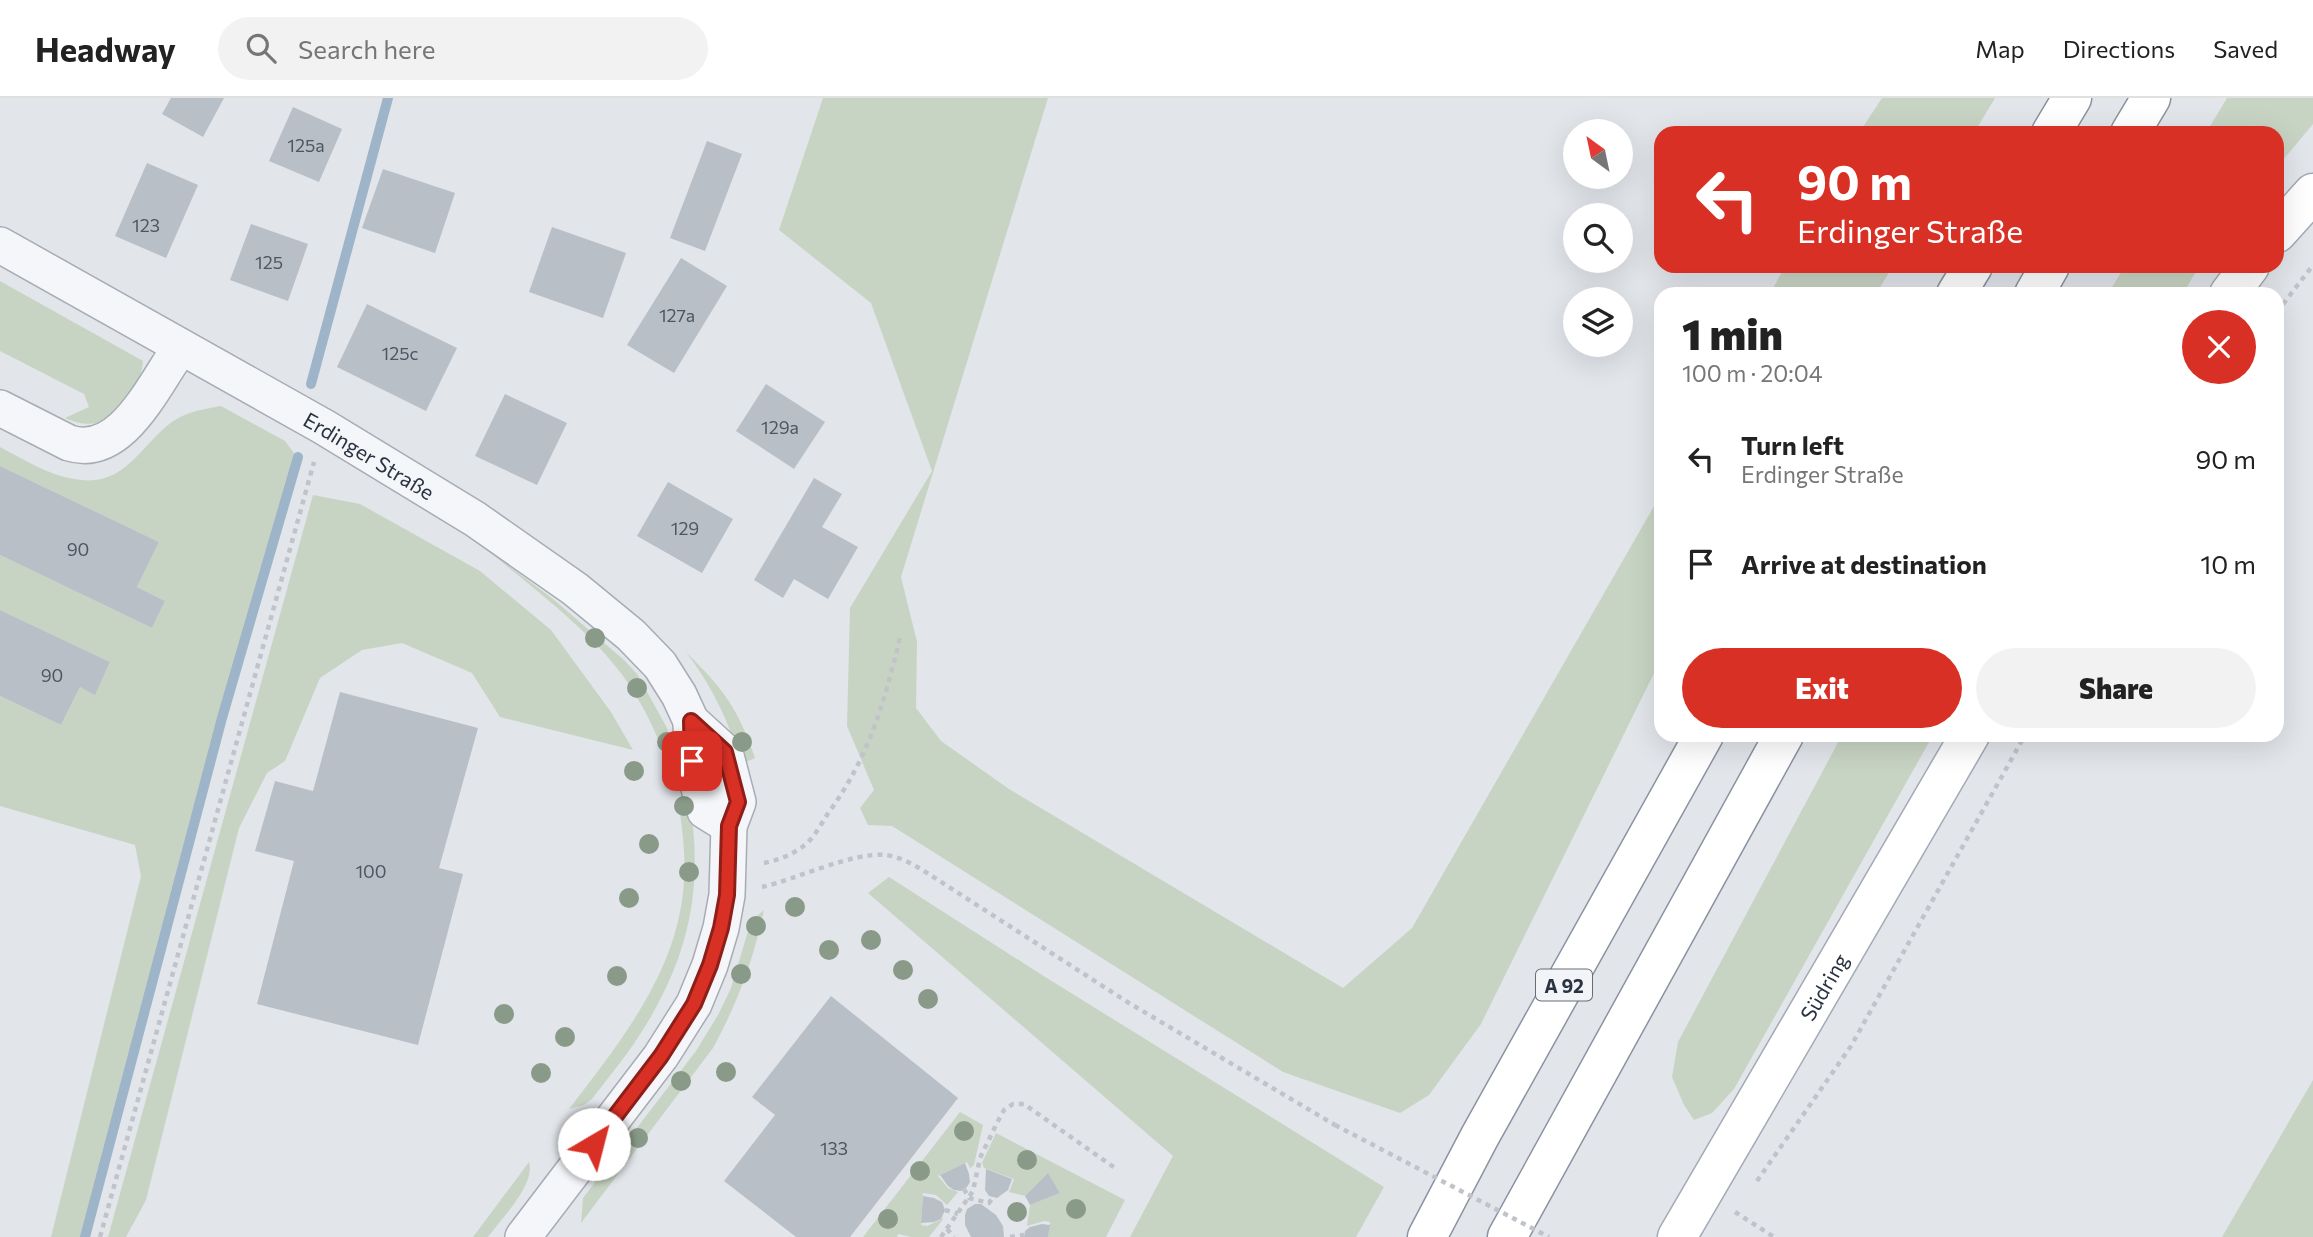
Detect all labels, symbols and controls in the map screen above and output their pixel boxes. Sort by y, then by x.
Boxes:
search box [218,17,708,80]
text: Headway [35,28,176,69]
icon: search [242,29,280,67]
text: Search here [298,33,436,64]
text: Map [1975,34,2025,63]
text: Directions [2063,34,2175,63]
text: Saved [2213,34,2278,63]
north arrow [1563,119,1633,189]
map controls [1563,119,1633,357]
house number: 125a [287,134,325,156]
text: 90 m [1797,150,1912,210]
icon: left [1682,154,1773,245]
button: search [1563,203,1633,273]
text: Erdinger Straße [1797,210,2023,250]
house number: 123 [132,214,160,236]
house number: 125 [255,251,283,273]
button: layers [1563,287,1633,357]
house number: 127a [659,304,695,326]
text: 1 min [1682,307,1783,359]
button: close [2182,310,2256,384]
house number: 125c [382,342,419,364]
text: 100 m · 20:04 [1682,359,1823,387]
street label: Erdinger Straße [300,406,439,504]
house number: 129a [761,416,799,438]
text: Turn left [1741,429,1844,460]
icon: left [1682,440,1720,478]
text: 90 m [2196,443,2256,474]
text: Erdinger Straße [1741,460,1904,488]
house number: 129 [671,517,699,539]
house number: 90 [67,538,89,560]
icon: arrive [1682,545,1720,583]
text: Arrive at destination [1741,548,1987,579]
text: 10 m [2200,548,2256,579]
button: Exit [1682,648,1962,728]
button: Share [1976,648,2256,728]
house number: 90 [41,664,63,686]
pin [662,731,722,791]
icon: arrive [673,742,711,780]
house number: 100 [355,860,387,882]
street label: Südring [1794,949,1852,1025]
road number: A 92 [1536,970,1592,1000]
position arrow [557,1107,631,1181]
house number: 133 [820,1137,848,1159]

